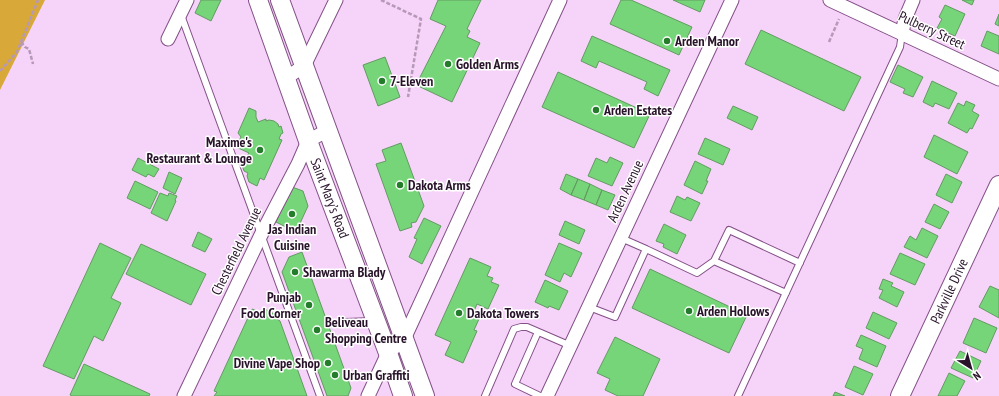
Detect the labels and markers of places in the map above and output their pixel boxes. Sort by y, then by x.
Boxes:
place label: Arden Manor [674,32,740,50]
marker: Arden Manor [662,36,672,46]
place label: Golden Arms [456,55,519,73]
marker: Golden Arms [443,59,453,69]
place label: 7-Eleven [390,72,433,90]
marker: 7-Eleven [377,76,387,86]
place label: Arden Estates [603,101,672,119]
marker: Arden Estates [591,105,601,115]
place label: Maxime's Restaurant & Lounge [147,133,252,167]
marker: Maxime's Restaurant & Lounge [255,145,265,155]
place label: Dakota Arms [408,176,471,194]
marker: Dakota Arms [395,180,405,190]
marker: Jas Indian Cuisine [287,209,297,219]
place label: Jas Indian Cuisine [267,220,316,254]
place label: Shawarma Blady [303,263,386,281]
marker: Shawarma Blady [290,267,300,277]
place label: Punjab Food Corner [241,288,302,322]
marker: Punjab Food Corner [304,300,314,310]
place label: Arden Hollows [696,302,769,320]
place label: Dakota Towers [467,304,539,322]
marker: Arden Hollows [684,306,694,316]
marker: Dakota Towers [454,308,464,318]
place label: Beliveau Shopping Centre [325,313,407,347]
marker: Beliveau Shopping Centre [312,325,322,335]
place label: Divine Vape Shop [234,354,320,372]
marker: Divine Vape Shop [323,358,333,368]
place label: Urban Graffiti [343,366,410,384]
marker: Urban Graffiti [330,370,340,380]

